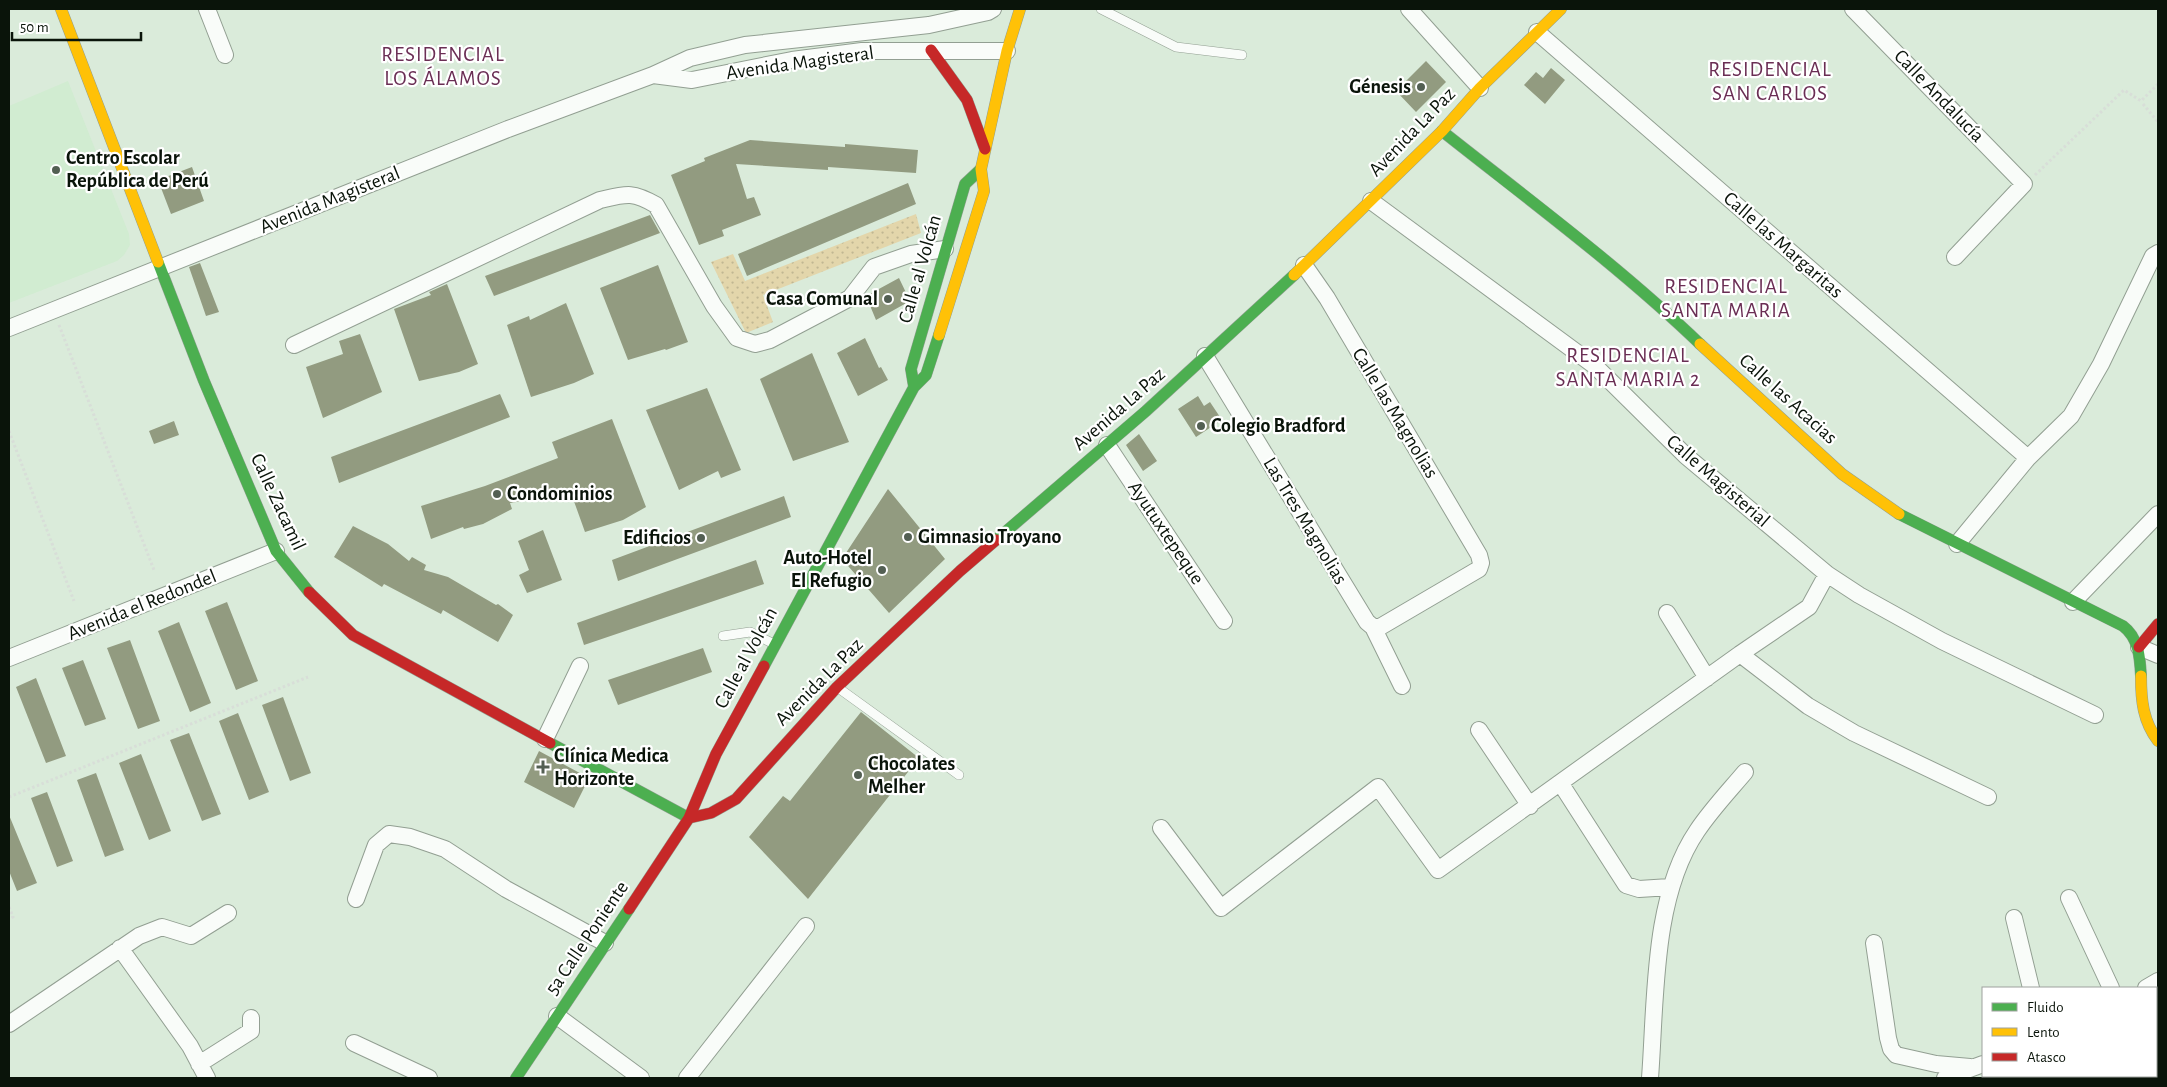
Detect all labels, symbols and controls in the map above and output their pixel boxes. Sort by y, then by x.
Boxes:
scale bar [12,10,141,42]
text: 50 m [20,20,49,35]
street label: Avenida Magisteral [725,43,875,83]
district label: RESIDENCIAL LOS ÁLAMOS [381,44,505,89]
street label: Calle Andalucía [1890,46,1988,146]
district label: RESIDENCIAL SAN CARLOS [1708,59,1832,104]
place label: Génesis [1349,77,1411,97]
marker: Génesis [1415,81,1427,93]
street label: Avenida La Paz [1365,84,1459,180]
place label: Centro Escolar República de Perú [66,148,209,191]
street label: Avenida Magisteral [257,163,403,237]
marker: Centro Escolar República de Perú [50,164,62,176]
street label: Calle las Margaritas [1720,188,1846,302]
street label: Calle al Volcán [895,213,945,325]
district label: RESIDENCIAL SANTA MARIA [1661,276,1791,321]
place label: Casa Comunal [766,289,878,309]
marker: Casa Comunal [882,293,894,305]
street label: Calle las Magnolias [1348,344,1442,482]
district label: RESIDENCIAL SANTA MARIA 2 [1556,345,1701,390]
street label: Calle las Acacias [1735,350,1841,448]
street label: Avenida La Paz [1069,364,1169,454]
place label: Colegio Bradford [1211,416,1346,436]
marker: Colegio Bradford [1195,420,1207,432]
street label: Calle Magisterial [1663,431,1773,531]
street label: Calle Zacamil [247,451,309,553]
street label: Las Tres Magnolias [1259,454,1351,588]
street label: Ayutuxtepeque [1124,478,1208,588]
place label: Condominios [507,484,613,504]
marker: Condominios [491,488,503,500]
place label: Gimnasio Troyano [918,527,1061,547]
place label: Edificios [623,528,691,548]
marker: Gimnasio Troyano [902,531,914,543]
marker: Edificios [695,532,707,544]
place label: Auto-Hotel El Refugio [783,548,872,591]
marker: Auto-Hotel El Refugio [876,564,888,576]
street label: Avenida el Redondel [65,566,219,644]
street label: Calle al Volcán [711,604,781,712]
street label: Avenida La Paz [771,634,867,730]
place label: Clínica Medica Horizonte [554,746,669,789]
place label: Chocolates Melher [868,754,955,797]
marker: Clínica Medica Horizonte [536,760,550,774]
marker: Chocolates Melher [852,769,864,781]
street label: 5a Calle Poniente [542,878,632,998]
legend [1982,987,2157,1077]
text: Fluido [2027,1000,2064,1015]
text: Lento [2027,1025,2060,1040]
text: Atasco [2027,1050,2066,1065]

